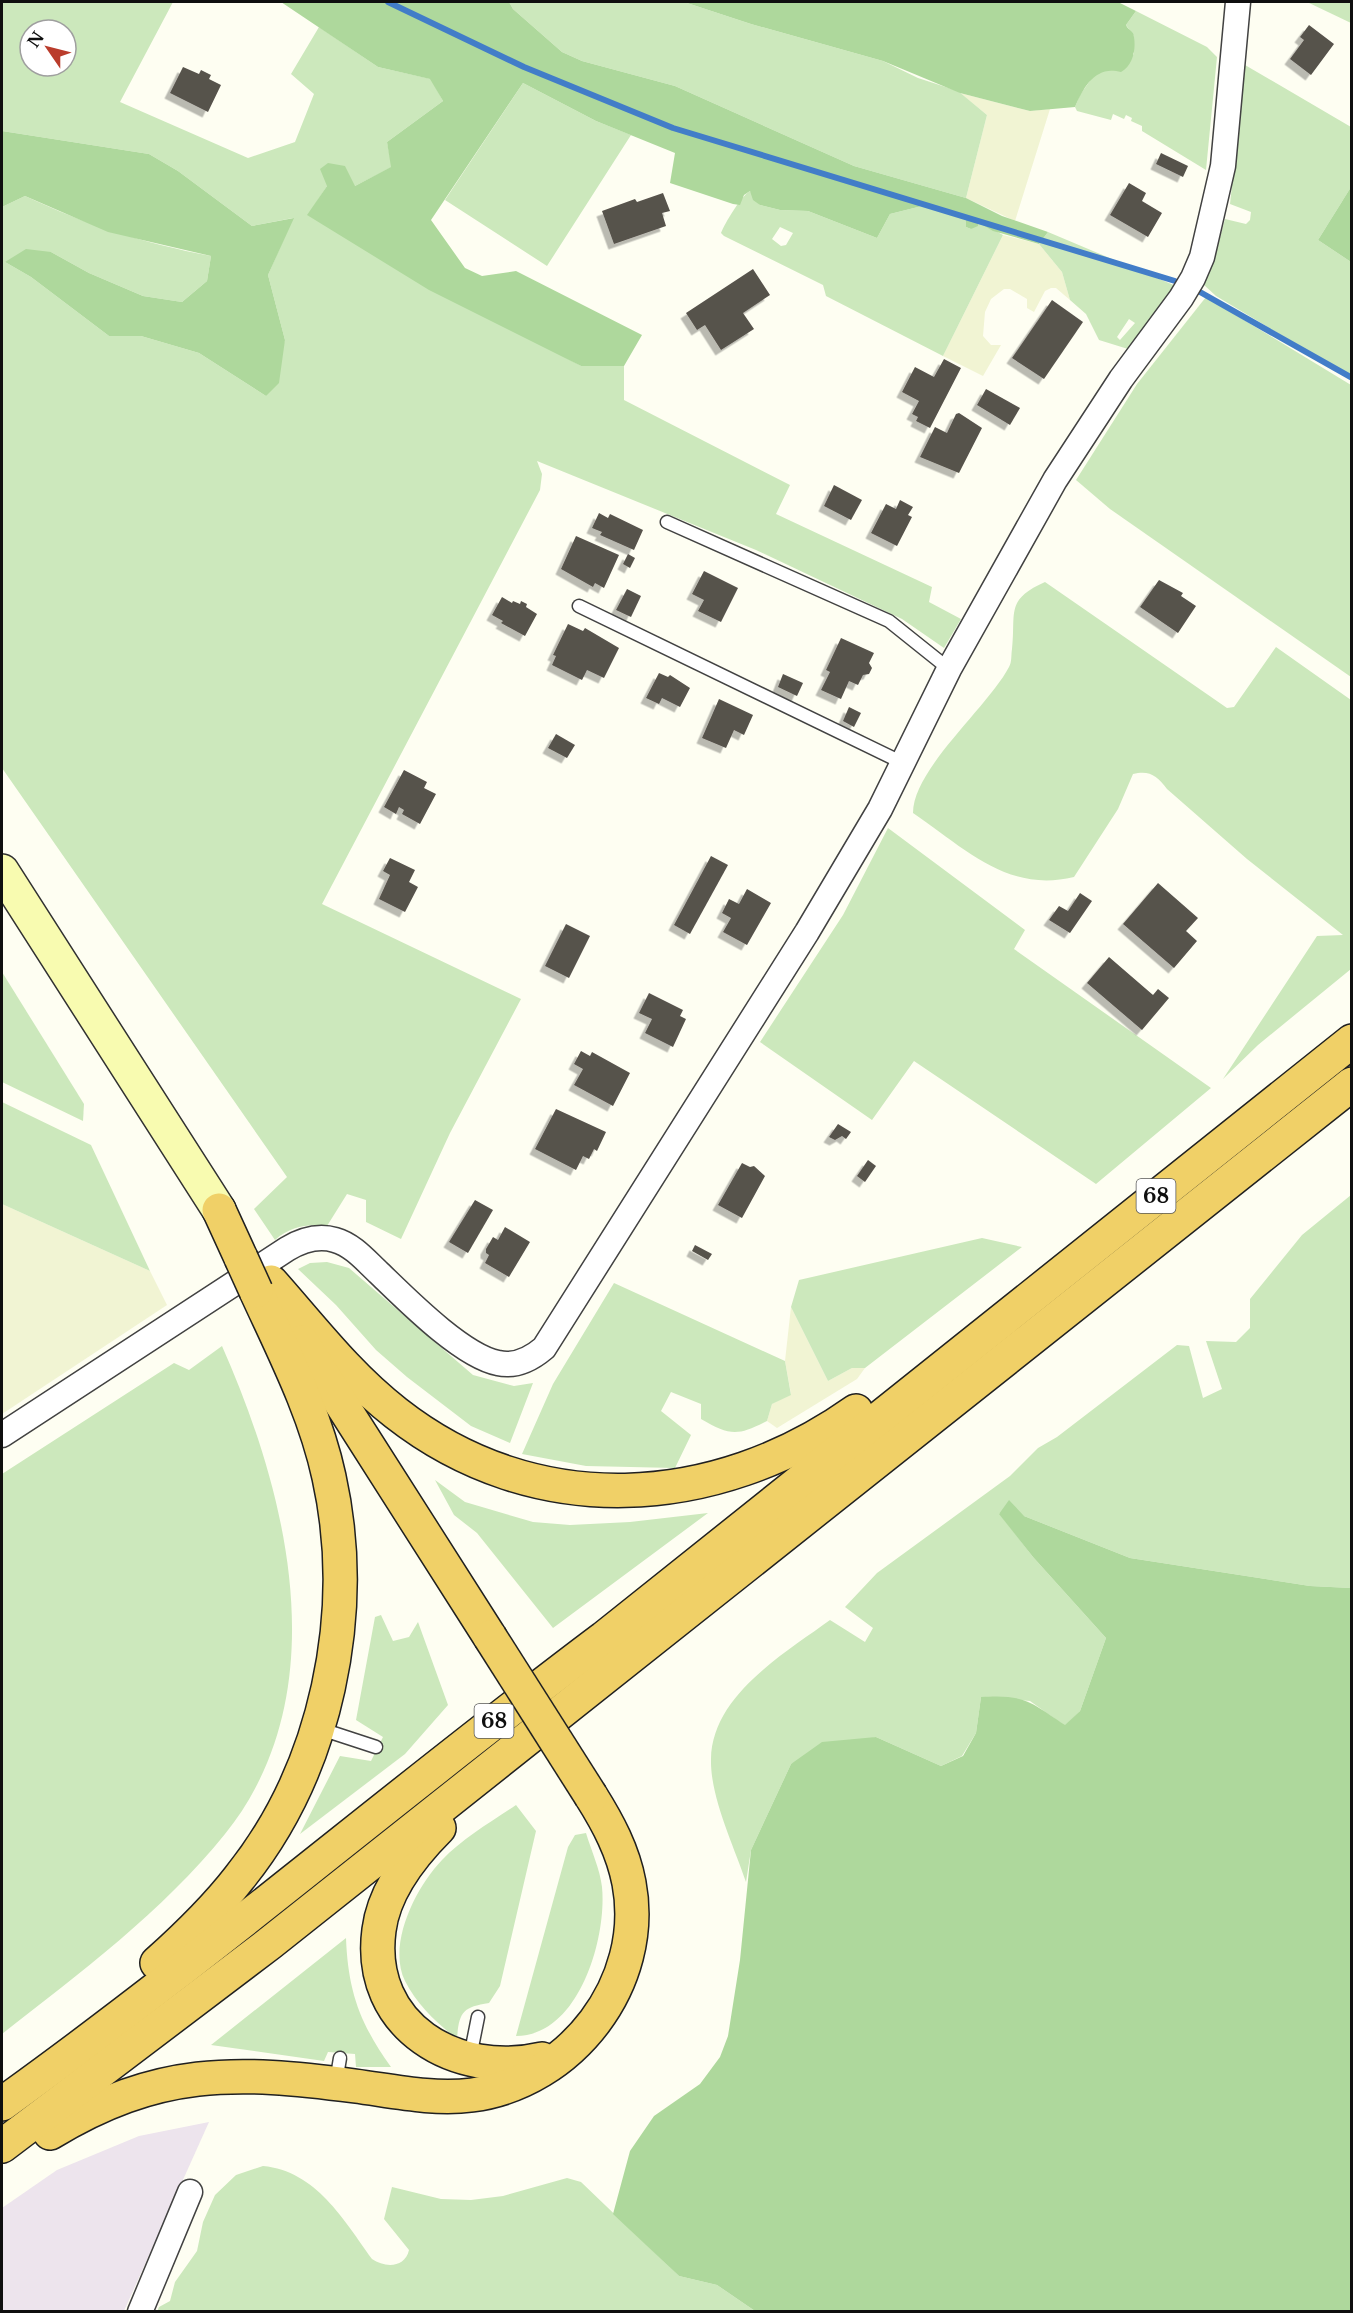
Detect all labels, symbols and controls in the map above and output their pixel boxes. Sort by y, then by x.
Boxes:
north arrow [18,18,78,78]
text: N [23,27,48,51]
road number: 68 [1136,1179,1176,1213]
road number: 68 [474,1704,514,1738]

